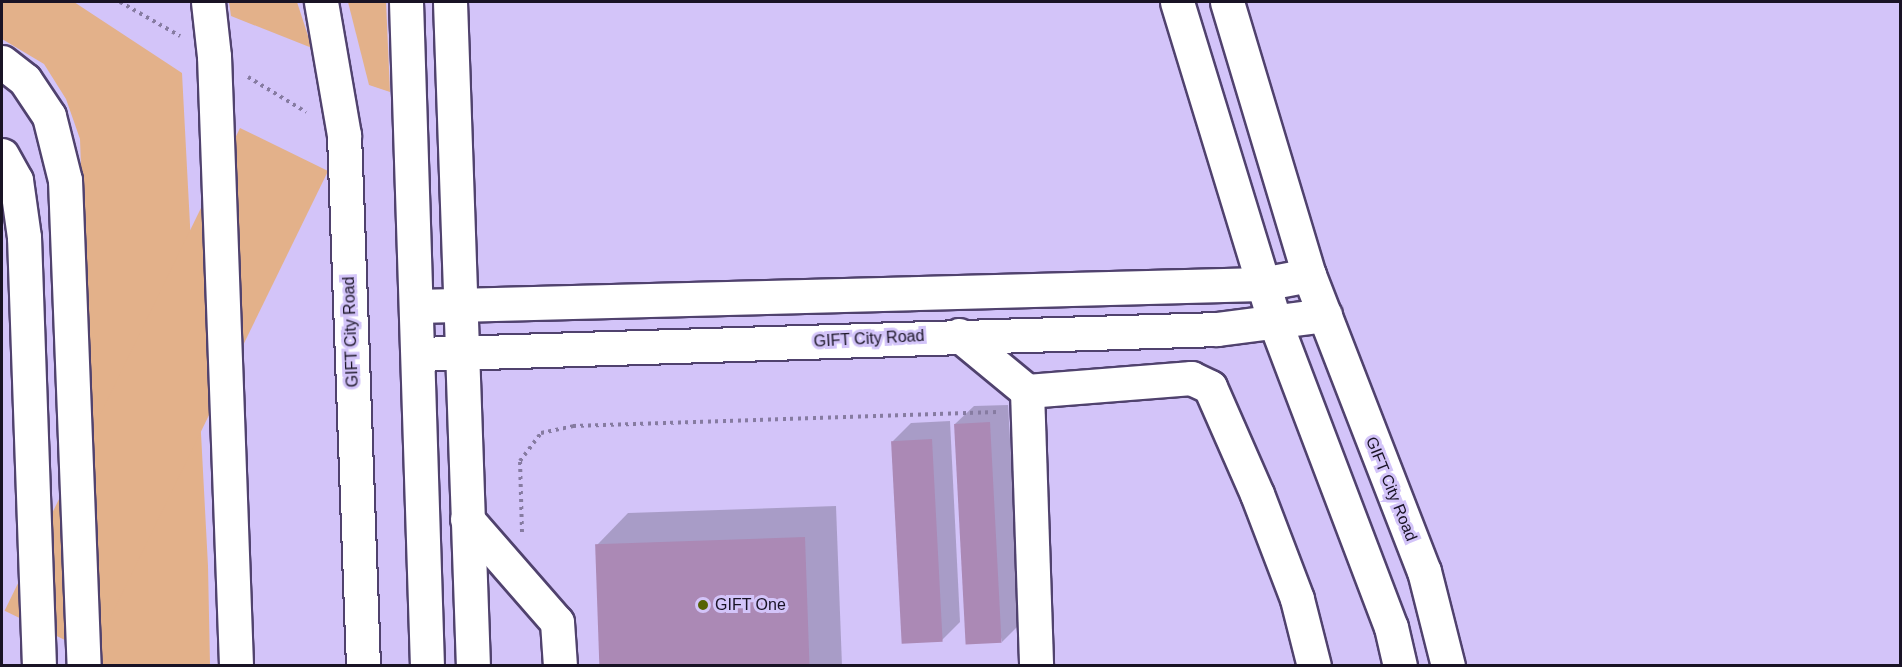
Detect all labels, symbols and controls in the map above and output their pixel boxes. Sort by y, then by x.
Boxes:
street label: GIFT City Road [339,276,363,388]
street label: GIFT City Road [813,327,925,351]
street label: GIFT City Road [1361,434,1421,544]
place label: GIFT One [715,595,786,615]
marker: GIFT One [696,598,710,612]

